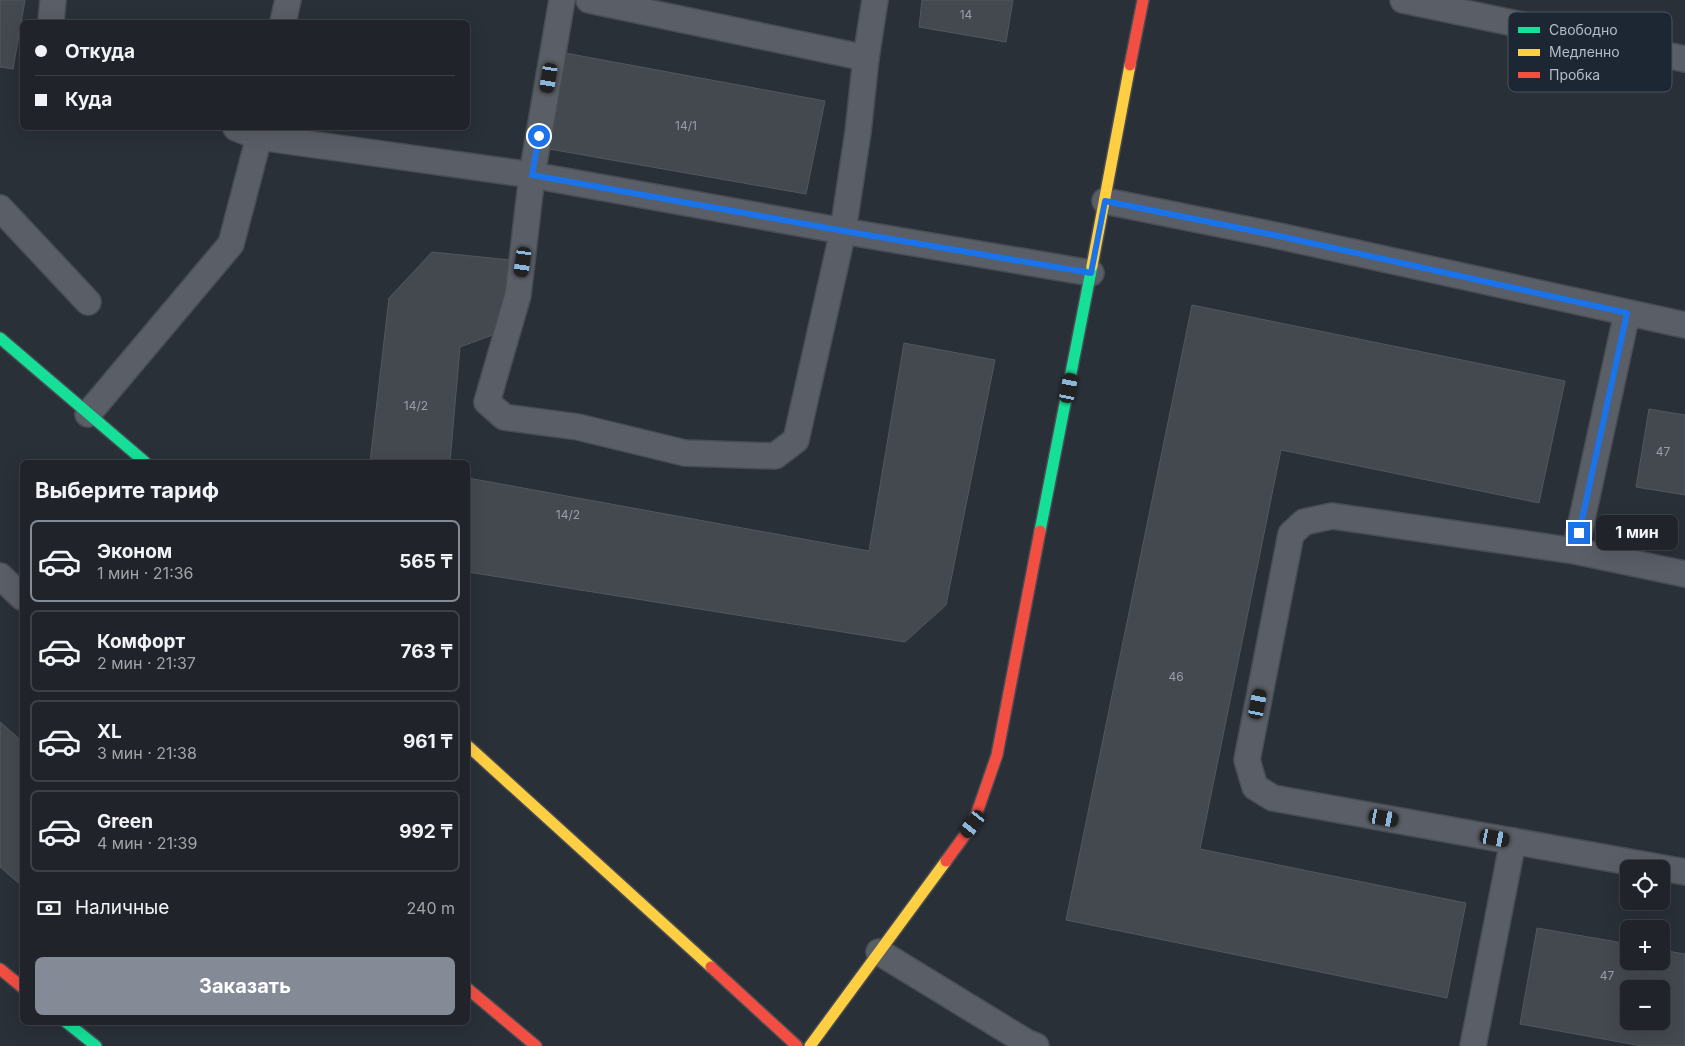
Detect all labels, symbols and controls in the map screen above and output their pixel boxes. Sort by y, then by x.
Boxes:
house number: 14 [960,7,973,22]
legend [1508,12,1672,92]
text: Свободно [1549,21,1618,38]
text: Откуда [65,40,135,63]
text: Медленно [1549,43,1620,60]
car [539,62,558,94]
text: Пробка [1549,66,1600,83]
text: Куда [65,88,112,111]
house number: 14/1 [675,118,697,133]
route start [528,125,550,147]
car [513,246,532,278]
car [1058,372,1079,404]
house number: 14/2 [404,398,428,413]
house number: 47 [1656,444,1670,459]
text: Выберите тариф [35,477,219,503]
house number: 14/2 [556,507,580,522]
callout: 1 мин [1596,516,1679,550]
route end [1568,522,1590,544]
text: 1 мин [1615,522,1659,542]
icon: car [37,539,82,584]
text: Эконом [97,540,172,563]
text: 565 ₸ [399,550,453,573]
text: 1 мин · 21:36 [97,563,194,583]
icon: car [37,629,82,674]
text: Комфорт [97,630,185,653]
text: 763 ₸ [400,640,453,663]
text: 2 мин · 21:37 [97,653,196,673]
house number: 46 [1168,669,1184,684]
car [1247,688,1268,720]
icon: car [37,719,82,764]
text: XL [97,720,122,743]
text: 961 ₸ [403,730,453,753]
text: 3 мин · 21:38 [97,743,197,763]
car [957,808,988,840]
car [1367,808,1400,828]
icon: car [37,809,82,854]
text: Green [97,810,153,833]
text: 992 ₸ [399,820,453,843]
car [1478,828,1511,848]
text: 4 мин · 21:39 [97,833,197,853]
map controls [1620,860,1670,1030]
button: locate [1620,860,1670,910]
icon: cash [35,894,63,922]
text: Наличные [75,896,169,919]
text: 240 m [407,898,455,918]
button: + [1620,920,1670,970]
button: Заказать [35,957,455,1015]
house number: 47 [1600,968,1614,983]
button: − [1620,980,1670,1030]

